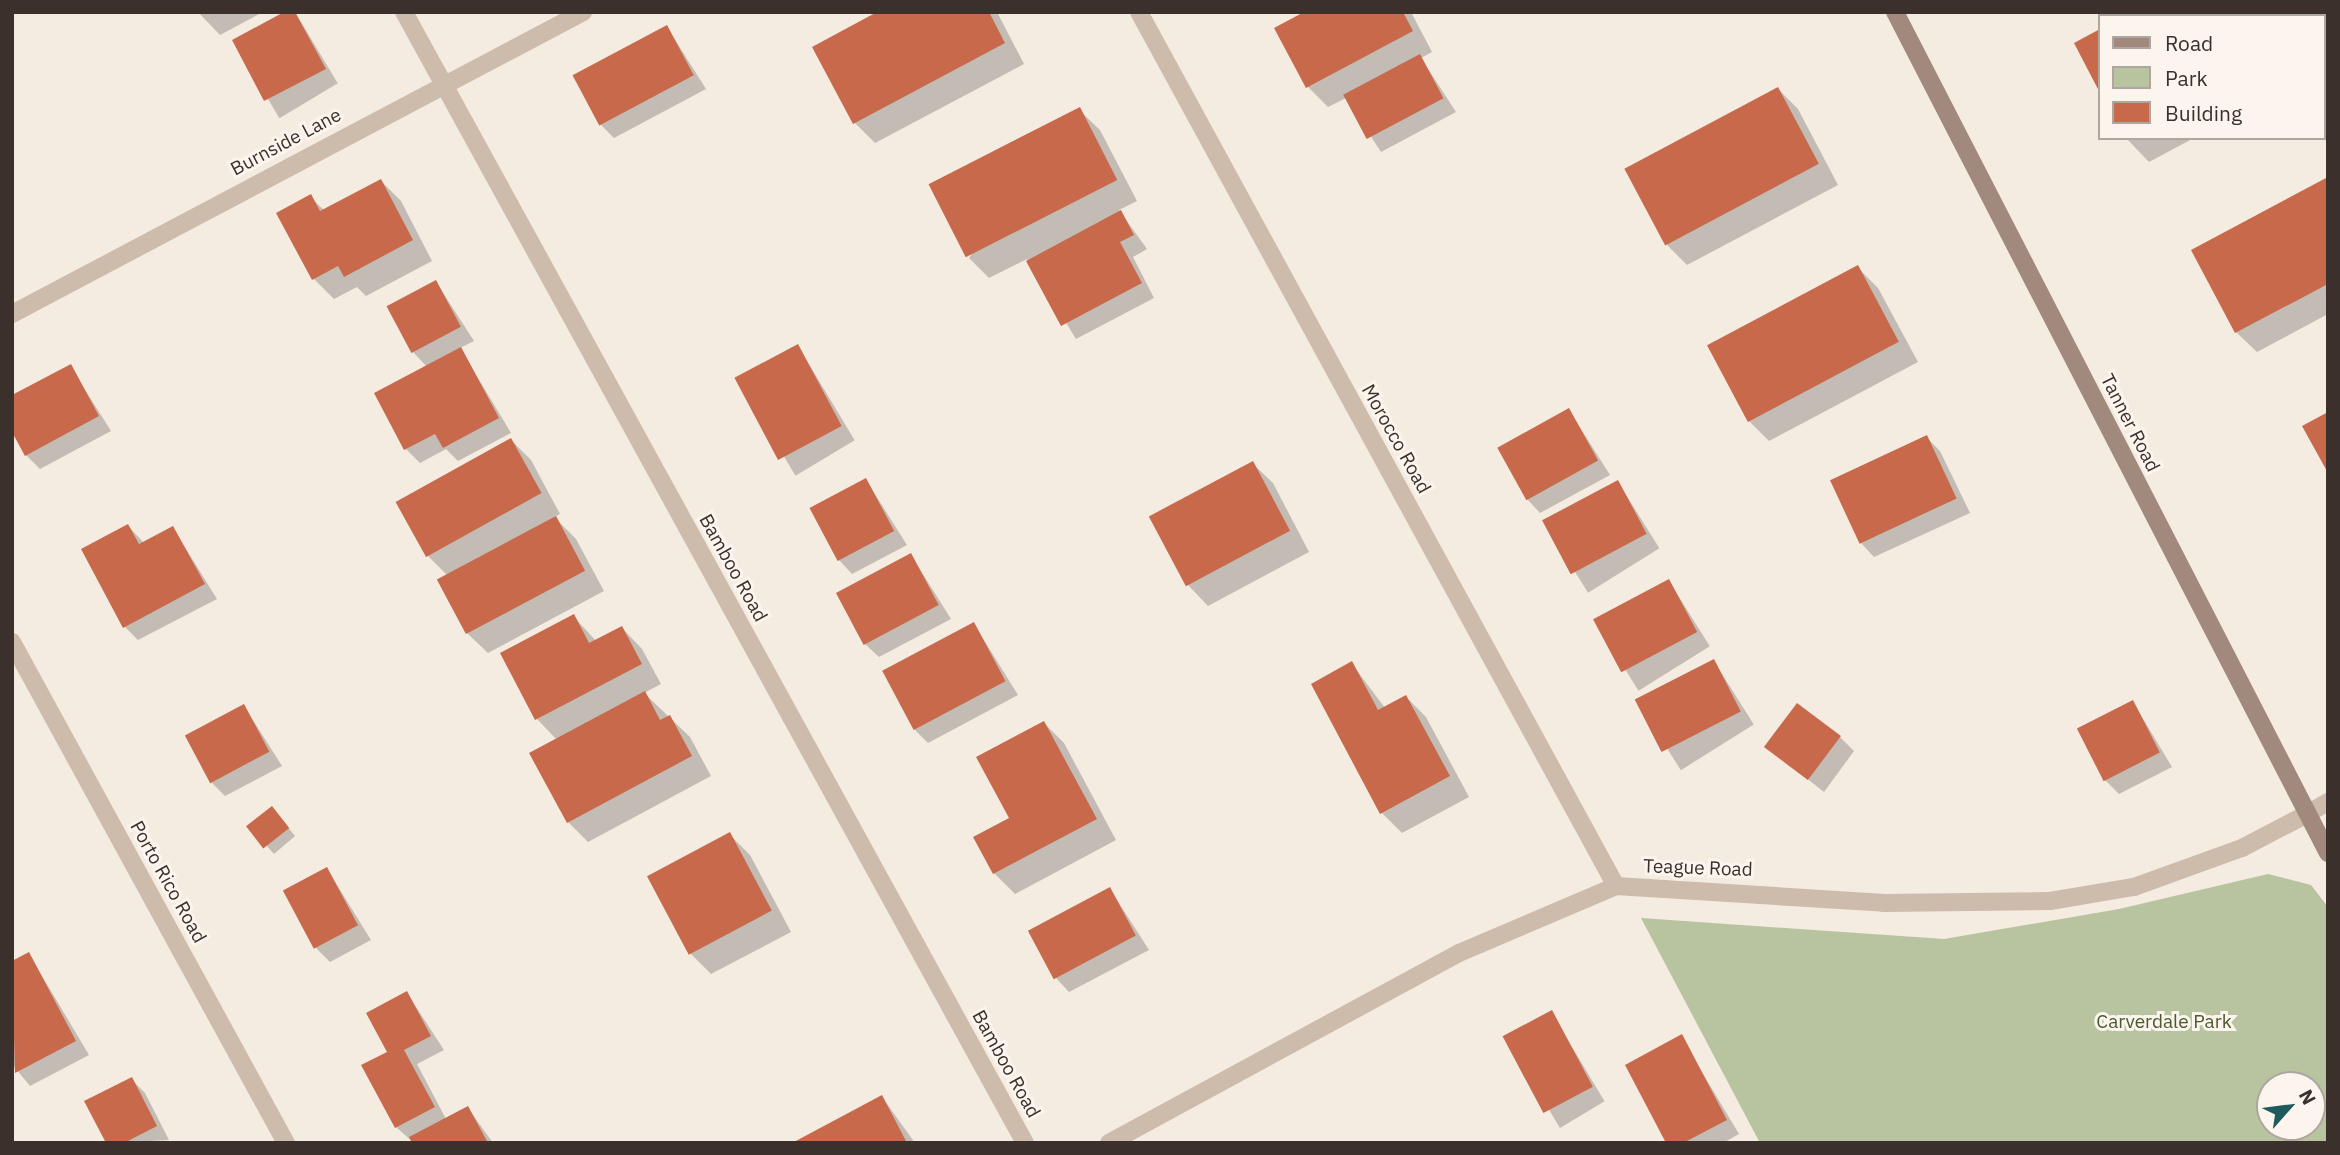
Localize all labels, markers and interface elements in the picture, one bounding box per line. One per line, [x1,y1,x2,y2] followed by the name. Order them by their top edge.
[2098,14,2326,140] legend
[2165,29,2213,57] text: Road
[2165,64,2208,92] text: Park
[2165,99,2242,127] text: Building
[227,103,345,181] street label: Burnside Lane
[2096,370,2164,476] street label: Tanner Road
[1357,380,1435,498] street label: Morocco Road
[694,510,772,626] street label: Bamboo Road
[125,817,211,947] street label: Porto Rico Road
[1643,855,1753,881] street label: Teague Road
[967,1006,1045,1122] street label: Bamboo Road
[2096,1011,2232,1033] park label: Carverdale Park
[2256,1071,2326,1141] north arrow
[2294,1085,2322,1109] text: N

